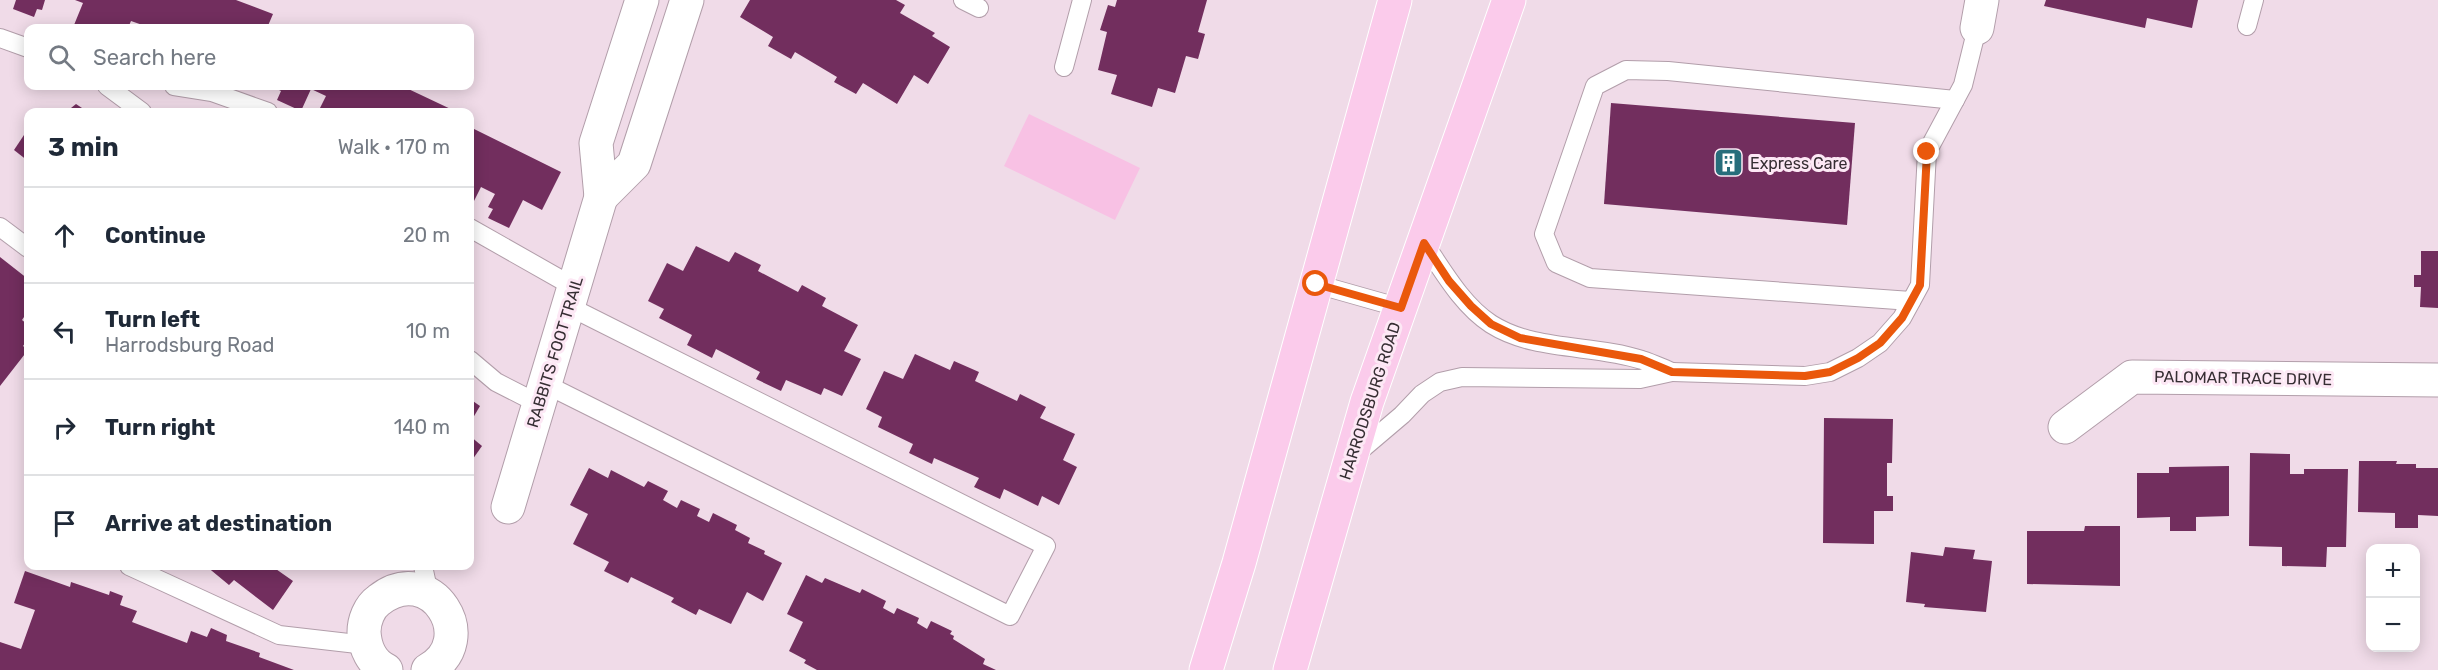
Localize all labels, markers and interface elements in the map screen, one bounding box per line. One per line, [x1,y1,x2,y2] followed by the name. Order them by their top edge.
[24,24,474,90] search box
[45,41,78,74] icon: search
[93,44,216,71] text: Search here
[48,132,119,163] text: 3 min
[338,135,450,159] text: Walk · 170 m
[1913,138,1939,164] route end
[1713,147,1745,179] building icon: Express Care
[1750,154,1847,173] place label: Express Care
[48,219,81,252] icon: ahead
[105,222,206,249] text: Continue
[403,223,450,247] text: 20 m
[1302,270,1328,296] route start
[523,274,587,430] street label: RABBITS FOOT TRAIL
[105,306,200,333] text: Turn left
[48,315,81,348] icon: left
[406,319,450,343] text: 10 m
[1335,320,1405,482] street label: HARRODSBURG ROAD
[105,333,274,357] text: Harrodsburg Road
[2154,367,2332,389] street label: PALOMAR TRACE DRIVE
[48,411,81,444] icon: right
[105,414,215,441] text: Turn right
[394,415,450,439] text: 140 m
[48,507,81,540] icon: arrive
[105,510,332,537] text: Arrive at destination
[2366,544,2420,652] map controls
[2366,544,2420,598] button: +
[2366,598,2420,652] button: −

